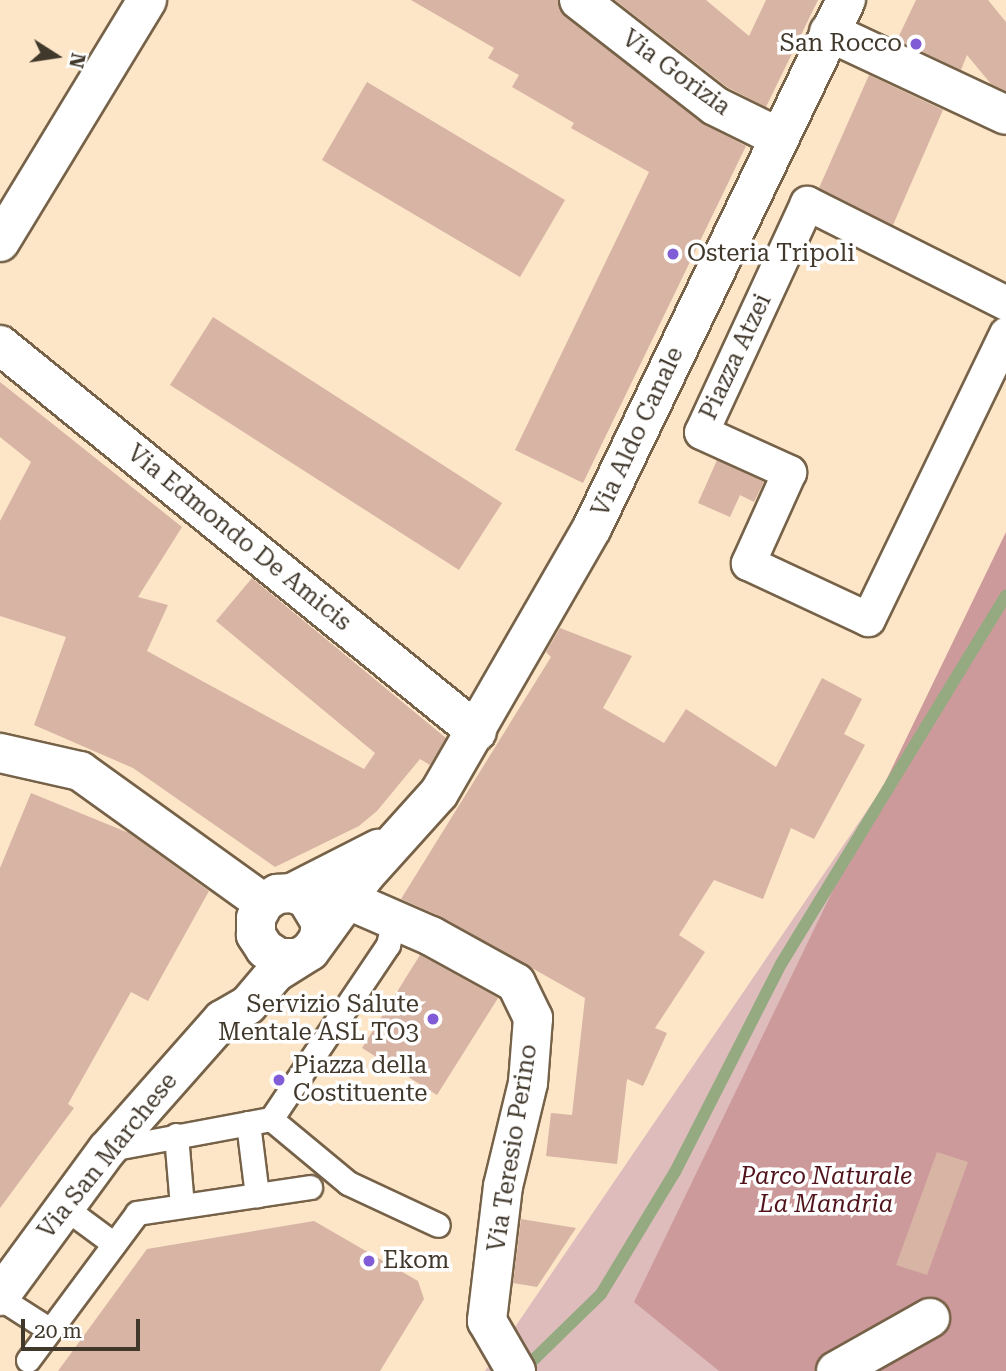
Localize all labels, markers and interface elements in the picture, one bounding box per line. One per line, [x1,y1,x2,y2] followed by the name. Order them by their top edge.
[21,21,91,91] north arrow
[616,24,736,122] street label: Via Gorizia
[780,30,902,58] place label: San Rocco
[908,36,924,52] marker: San Rocco
[64,51,90,70] text: N
[687,240,855,268] place label: Osteria Tripoli
[665,246,681,262] marker: Osteria Tripoli
[694,289,778,425] street label: Piazza Atzei
[586,343,690,521] street label: Via Aldo Canale
[121,439,357,637] street label: Via Edmondo De Amicis
[218,991,419,1047] place label: Servizio Salute Mentale ASL TO3
[425,1011,441,1027] marker: Servizio Salute Mentale ASL TO3
[482,1042,544,1254] street label: Via Teresio Perino
[293,1052,428,1108] place label: Piazza della Costituente
[32,1067,184,1245] street label: Via San Marchese
[271,1072,287,1088] marker: Piazza della Costituente
[740,1163,912,1219] park label: Parco Naturale La Mandria
[383,1247,450,1275] place label: Ekom
[361,1253,377,1269] marker: Ekom
[24,1304,144,1348] scale bar
[34,1319,82,1343] text: 20 m

